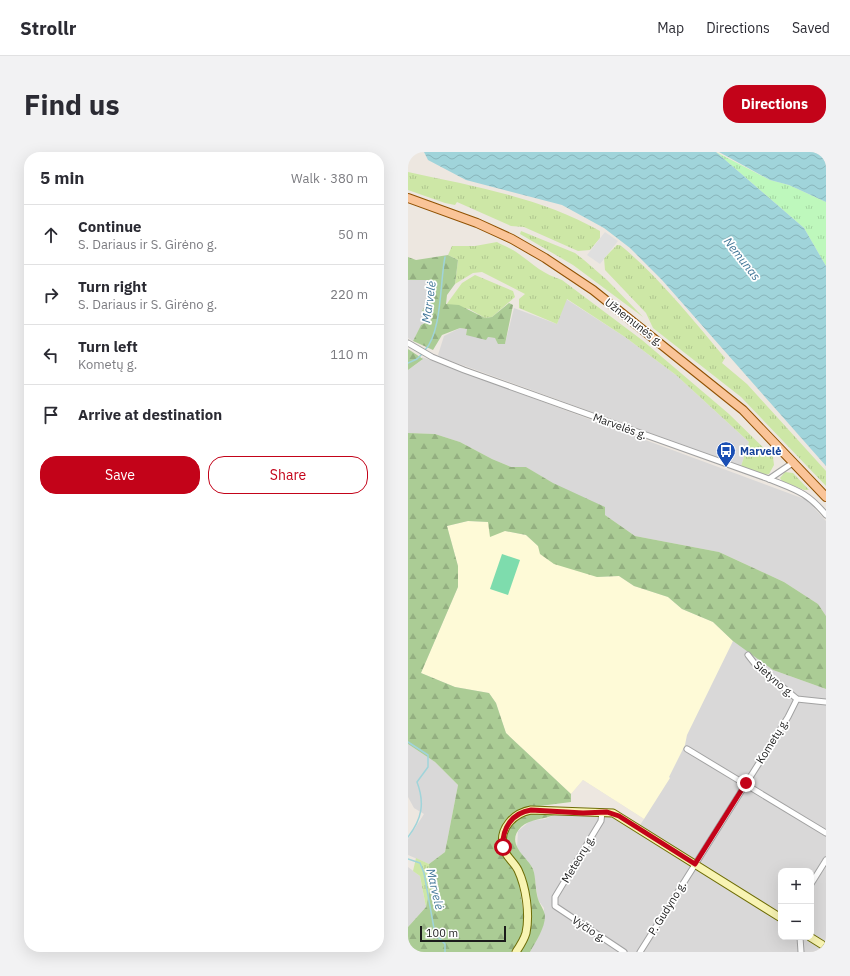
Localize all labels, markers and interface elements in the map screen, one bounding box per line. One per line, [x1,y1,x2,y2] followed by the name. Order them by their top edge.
[20,16,76,40] text: Strollr
[657,19,684,37] text: Map
[706,19,770,37] text: Directions
[792,19,830,37] text: Saved
[723,85,826,123] button: Directions
[24,86,120,123] text: Find us
[40,167,84,189] text: 5 min
[291,170,368,187] text: Walk · 380 m
[78,217,142,236] text: Continue
[40,224,62,246] icon: ahead
[338,226,368,243] text: 50 m
[721,234,764,284] water label: Nemunas
[78,236,217,253] text: S. Dariaus ir S. Girėno g.
[78,277,147,296] text: Turn right
[418,280,439,324] water label: Marvelė
[40,284,62,306] icon: right
[330,286,368,303] text: 220 m
[602,295,666,349] street label: Užnemunės g.
[78,296,217,313] text: S. Dariaus ir S. Girėno g.
[78,337,138,356] text: Turn left
[40,344,62,366] icon: left
[330,346,368,363] text: 110 m
[78,356,137,373] text: Kometų g.
[40,404,62,426] icon: arrive
[78,405,222,424] text: Arrive at destination
[591,410,649,442] street label: Marvelės g.
[715,440,737,468] bus stop icon: Marvelė
[740,444,781,458] place label: Marvelė
[40,456,200,494] button: Save
[208,456,368,494] button: Share
[751,658,797,700] street label: Sietyno g.
[753,716,791,766] street label: Kometų g.
[737,774,755,792] route end
[558,833,598,885] street label: Meteorų g.
[494,838,512,856] route start
[423,867,448,911] water label: Marvelė
[778,868,814,940] map controls
[778,868,814,904] button: +
[645,878,689,938] street label: P. Gudyno g.
[778,904,814,940] button: −
[569,913,609,945] street label: Vyčio g.
[420,924,506,943] scale bar
[426,926,458,940] text: 100 m

